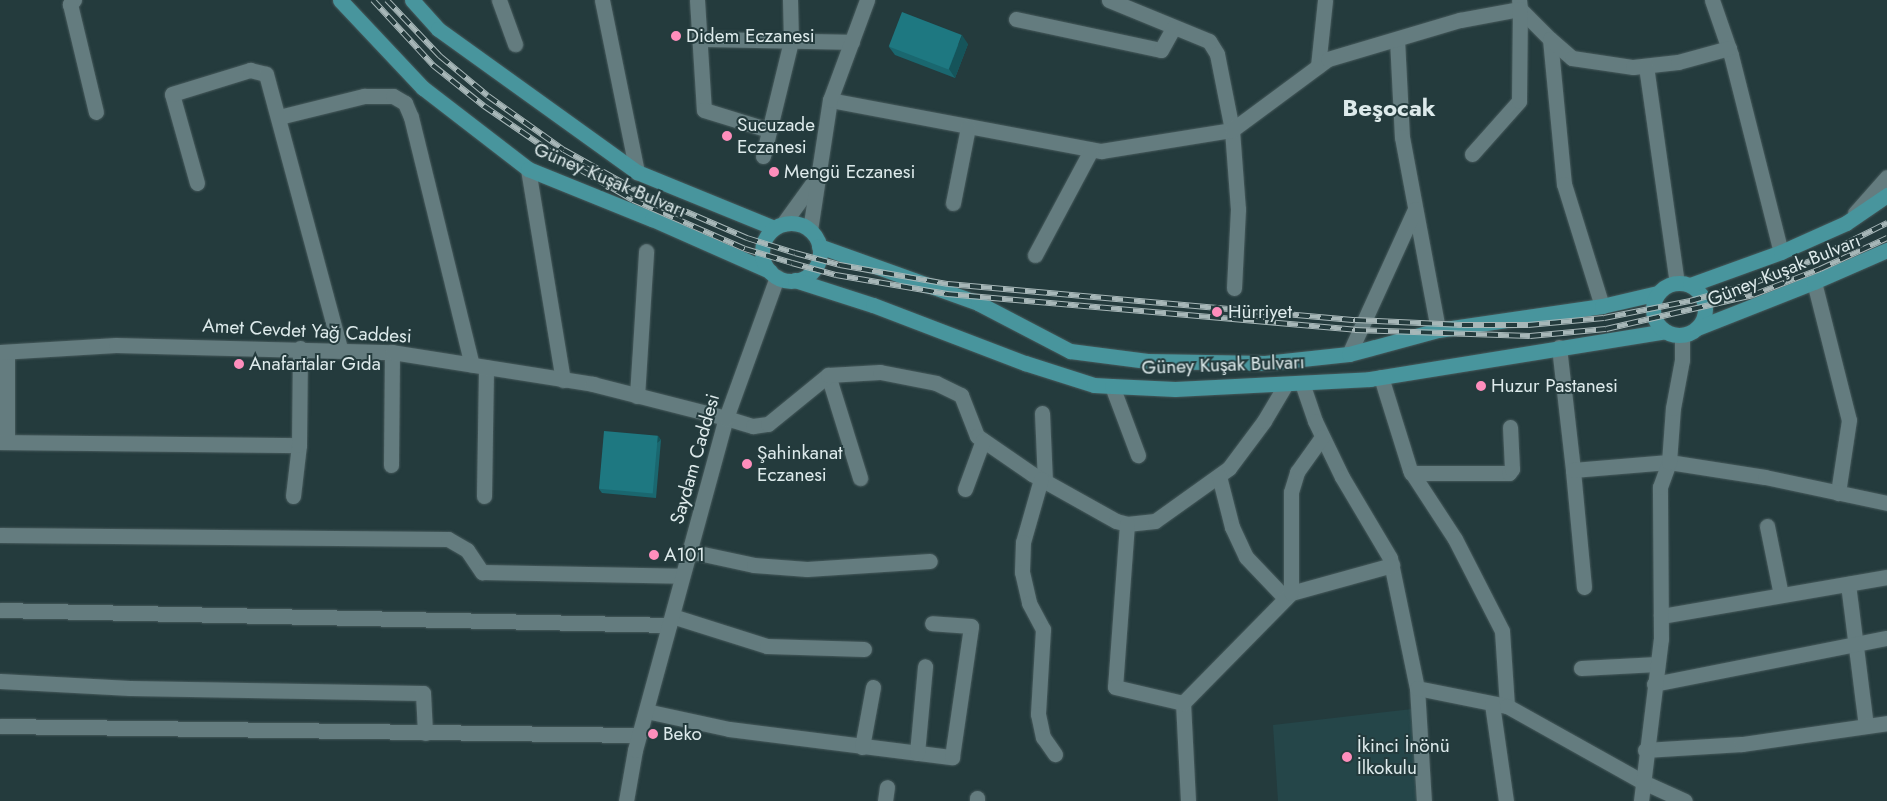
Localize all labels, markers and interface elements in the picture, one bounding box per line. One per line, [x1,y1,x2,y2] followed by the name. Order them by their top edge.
[686,25,815,47] place label: Didem Eczanesi
[670,30,682,42] marker: Didem Eczanesi
[1342,94,1436,122] district label: Beşocak
[737,114,815,158] place label: Sucuzade Eczanesi
[721,130,733,142] marker: Sucuzade Eczanesi
[530,138,690,222] street label: Güney Kuşak Bulvarı
[784,161,915,183] place label: Mengü Eczanesi
[768,166,780,178] marker: Mengü Eczanesi
[1704,229,1864,311] street label: Güney Kuşak Bulvarı
[1228,301,1292,323] place label: Hürriyet
[1210,305,1224,319] marker: Hürriyet
[202,314,412,348] street label: Amet Cevdet Yağ Caddesi
[1141,351,1305,379] street label: Güney Kuşak Bulvarı
[249,353,381,375] place label: Anafartalar Gıda
[233,358,245,370] marker: Anafartalar Gıda
[1491,375,1618,397] place label: Huzur Pastanesi
[1475,380,1487,392] marker: Huzur Pastanesi
[666,391,724,527] street label: Saydam Caddesi
[757,442,843,486] place label: Şahinkanat Eczanesi
[741,458,753,470] marker: Şahinkanat Eczanesi
[664,544,705,566] place label: A101
[648,549,660,561] marker: A101
[663,723,702,745] place label: Beko
[647,728,659,740] marker: Beko
[1357,735,1450,779] place label: İkinci İnönü İlkokulu
[1341,751,1353,763] marker: İkinci İnönü İlkokulu

